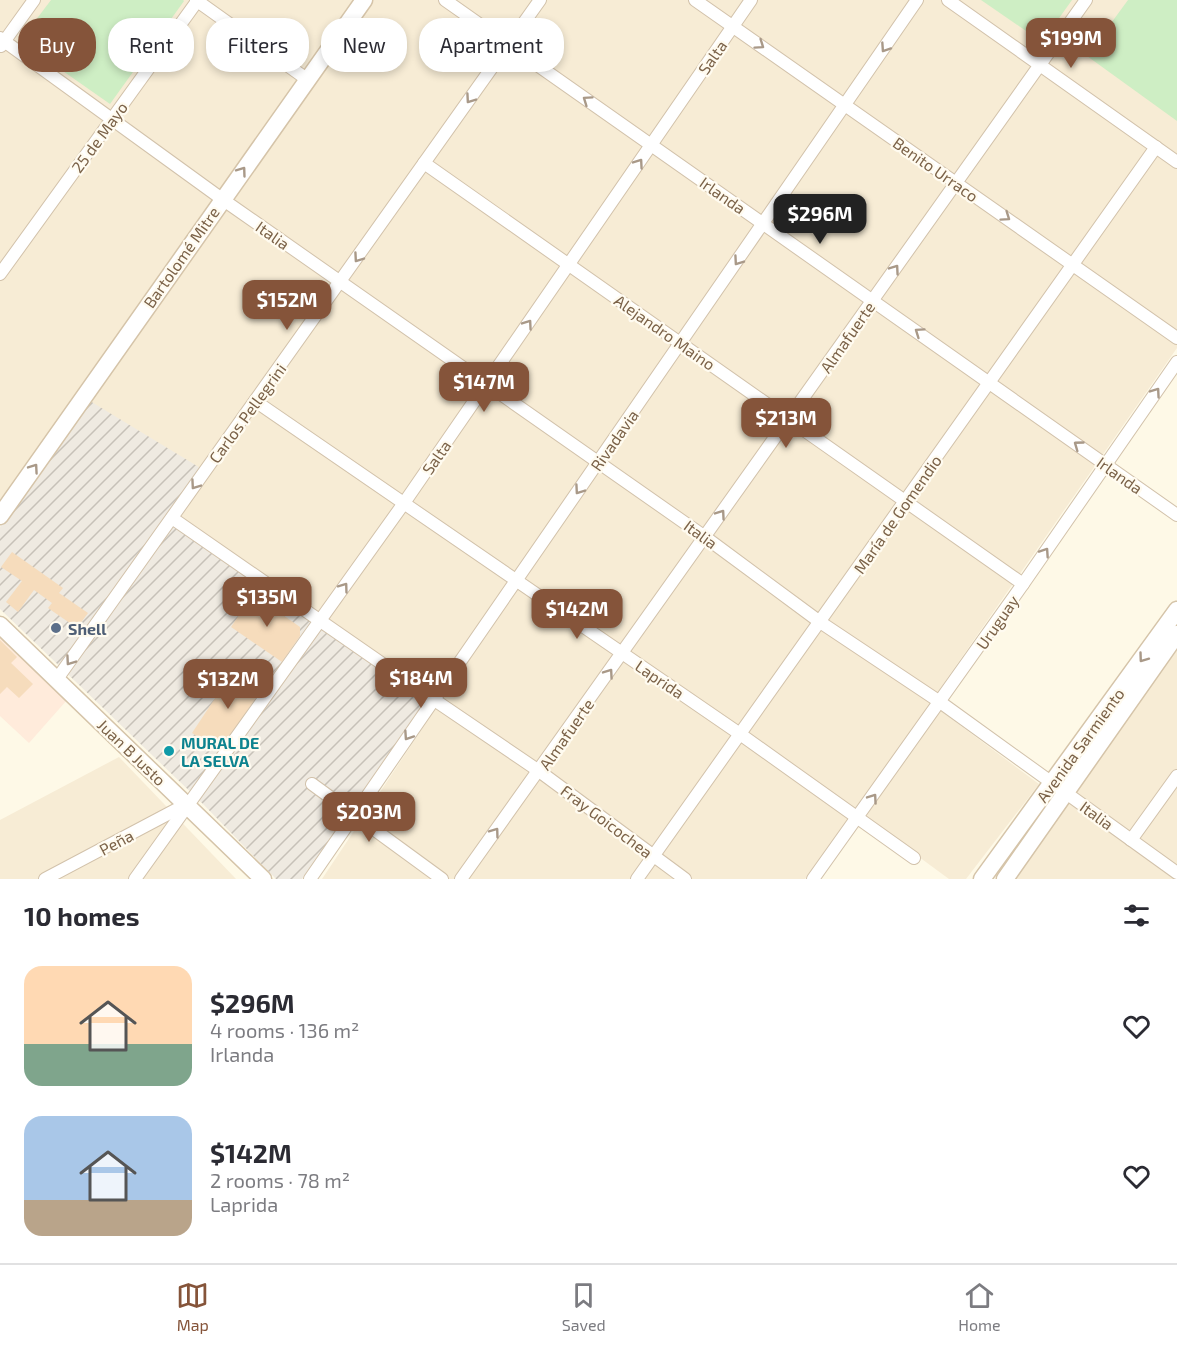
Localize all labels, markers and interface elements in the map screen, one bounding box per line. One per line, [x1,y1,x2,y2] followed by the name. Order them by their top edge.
[18,18,96,72] chip: Buy
[108,18,194,72] chip: Rent
[206,18,309,72] chip: Filters
[321,18,407,72] chip: New
[419,18,564,72] chip: Apartment
[1029,18,1113,69] pin: $199M
[1040,25,1102,49] text: $199M
[694,36,730,78] street label: Salta
[754,38,765,49] one-way arrow
[881,42,892,53] one-way arrow
[466,92,477,103] one-way arrow
[583,96,594,107] one-way arrow
[67,98,131,176] street label: 25 de Mayo
[890,133,982,205] street label: Benito Urraco
[631,159,643,169] one-way arrow
[235,166,246,177] one-way arrow
[696,172,750,218] street label: Irlanda
[778,194,862,245] pin: $296M
[787,201,853,225] text: $296M
[139,203,223,311] street label: Bartolomé Mitre
[999,210,1010,221] one-way arrow
[253,217,293,253] street label: Italia
[354,252,365,263] one-way arrow
[734,254,745,265] one-way arrow
[888,265,899,276] one-way arrow
[245,280,329,331] pin: $152M
[256,287,318,311] text: $152M
[610,290,719,375] street label: Alejandro Maino
[816,298,878,376] street label: Almafuerte
[521,319,532,330] one-way arrow
[914,328,925,339] one-way arrow
[204,359,290,467] street label: Carlos Pellegrini
[442,362,526,413] pin: $147M
[453,369,515,393] text: $147M
[1149,387,1160,398] one-way arrow
[744,398,828,449] pin: $213M
[755,405,817,429] text: $213M
[586,406,642,474] street label: Rivadavia
[418,436,454,478] street label: Salta
[1073,441,1084,452] one-way arrow
[849,451,945,577] street label: María de Gomendio
[1093,452,1147,498] street label: Irlanda
[27,463,38,474] one-way arrow
[191,479,202,490] one-way arrow
[575,483,586,494] one-way arrow
[714,510,725,521] one-way arrow
[681,516,721,552] street label: Italia
[1038,548,1049,559] one-way arrow
[225,577,309,628] pin: $135M
[337,582,348,593] one-way arrow
[237,584,297,608] text: $135M
[535,589,619,640] pin: $142M
[972,591,1023,653] street label: Uruguay
[546,596,608,620] text: $142M
[68,619,107,638] place label: Shell
[49,621,63,635] marker: Shell
[1139,651,1150,662] one-way arrow
[66,655,77,666] one-way arrow
[632,656,688,702] street label: Laprida
[379,658,463,709] pin: $184M
[186,659,270,710] pin: $132M
[389,665,453,689] text: $184M
[197,666,259,690] text: $132M
[601,669,612,680] one-way arrow
[1032,684,1128,806] street label: Avenida Sarmiento
[535,695,597,773] street label: Almafuerte
[94,715,170,789] street label: Juan B Justo
[404,730,415,741] one-way arrow
[181,733,259,770] place label: MURAL DE LA SELVA
[162,744,176,758] marker: MURAL DE LA SELVA
[558,780,656,862] street label: Fray Goicochea
[327,792,411,843] pin: $203M
[866,793,877,804] one-way arrow
[1077,797,1117,833] street label: Italia
[336,799,402,823] text: $203M
[96,825,136,859] street label: Peña
[488,827,499,838] one-way arrow
[1120,899,1153,932] icon: filters
[24,900,140,931] text: 10 homes
[210,987,295,1018] text: $296M
[72,990,144,1062] icon: home
[1120,1010,1153,1043] icon: heart
[210,1018,359,1042] text: 4 rooms · 136 m²
[210,1042,274,1066] text: Irlanda
[210,1137,292,1168] text: $142M
[72,1140,144,1212] icon: home
[1120,1160,1153,1193] icon: heart
[210,1168,350,1192] text: 2 rooms · 78 m²
[210,1192,278,1216] text: Laprida
[176,1279,209,1334] tab: Map
[562,1279,606,1334] tab: Saved
[958,1279,1001,1334] tab: Home

